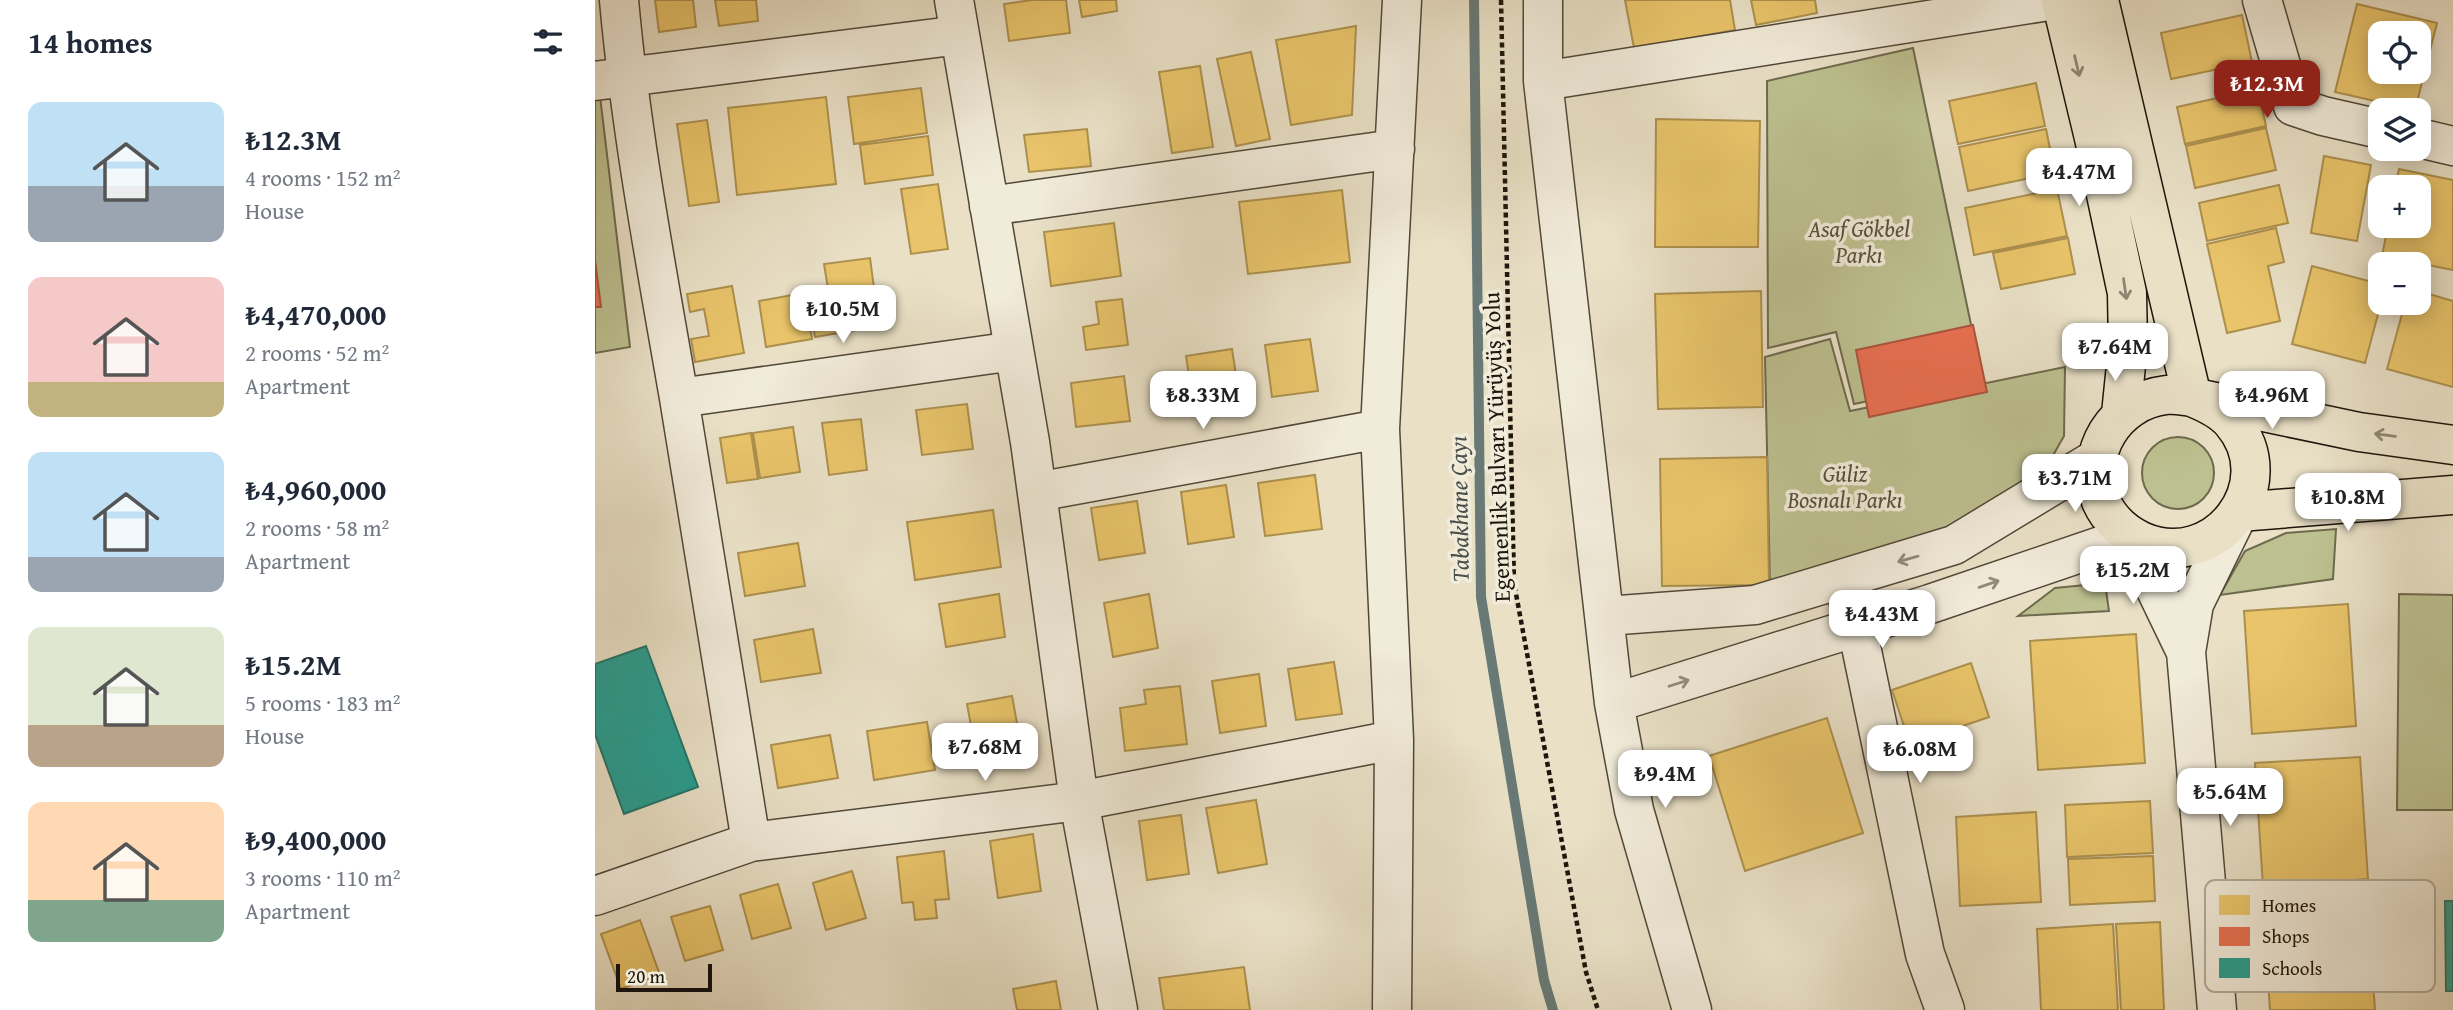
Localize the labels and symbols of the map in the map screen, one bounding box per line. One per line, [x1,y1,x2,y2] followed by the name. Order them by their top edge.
[2071,54,2084,77] one-way arrow
[2210,60,2324,120] pin: ₺12.3M
[2022,148,2136,208] pin: ₺4.47M
[1807,212,1910,271] park label: Asaf Gökbel Parkı
[2119,277,2132,300] one-way arrow
[786,286,900,345] pin: ₺10.5M
[1474,291,1518,603] street label: Egemenlik Bulvarı Yürüyüş Yolu
[2058,324,2172,383] pin: ₺7.64M
[1146,372,1260,431] pin: ₺8.33M
[2215,372,2329,431] pin: ₺4.96M
[2375,429,2397,442] one-way arrow
[1440,436,1478,582] water label: Tabakhane Çayı
[2018,454,2132,514] pin: ₺3.71M
[1787,457,1903,516] park label: Güliz Bosnalı Parkı
[2291,474,2405,533] pin: ₺10.8M
[2076,546,2190,606] pin: ₺15.2M
[1897,554,1919,567] one-way arrow
[1978,576,2000,589] one-way arrow
[1825,590,1939,650] pin: ₺4.43M
[1668,675,1690,688] one-way arrow
[928,724,1042,783] pin: ₺7.68M
[1863,726,1977,785] pin: ₺6.08M
[1616,750,1714,810] pin: ₺9.4M
[2173,768,2287,828] pin: ₺5.64M
[2205,880,2435,992] legend
[2262,891,2316,919] text: Homes
[2262,922,2309,950] text: Shops
[2262,954,2322,982] text: Schools
[616,961,712,993] scale bar

